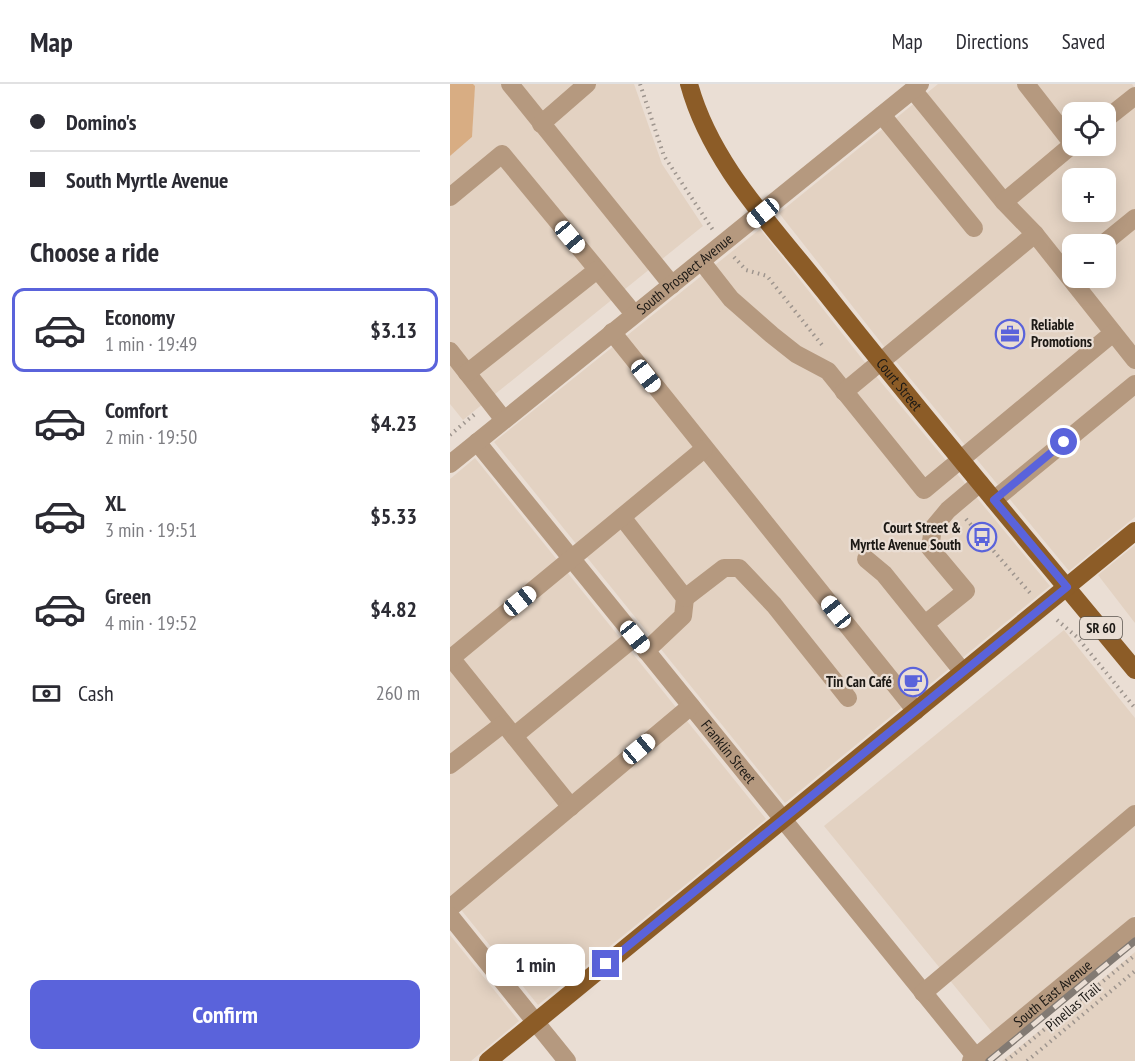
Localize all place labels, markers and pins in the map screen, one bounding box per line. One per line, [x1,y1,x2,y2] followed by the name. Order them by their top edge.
[1031,315,1092,351] place label: Reliable Promotions
[994,318,1026,350] office icon: Reliable Promotions
[850,518,961,554] place label: Court Street & Myrtle Avenue South
[966,521,998,553] bus stop icon: Court Street & Myrtle Avenue South
[897,666,929,698] cafe icon: Tin Can Café
[826,672,892,691] place label: Tin Can Café

